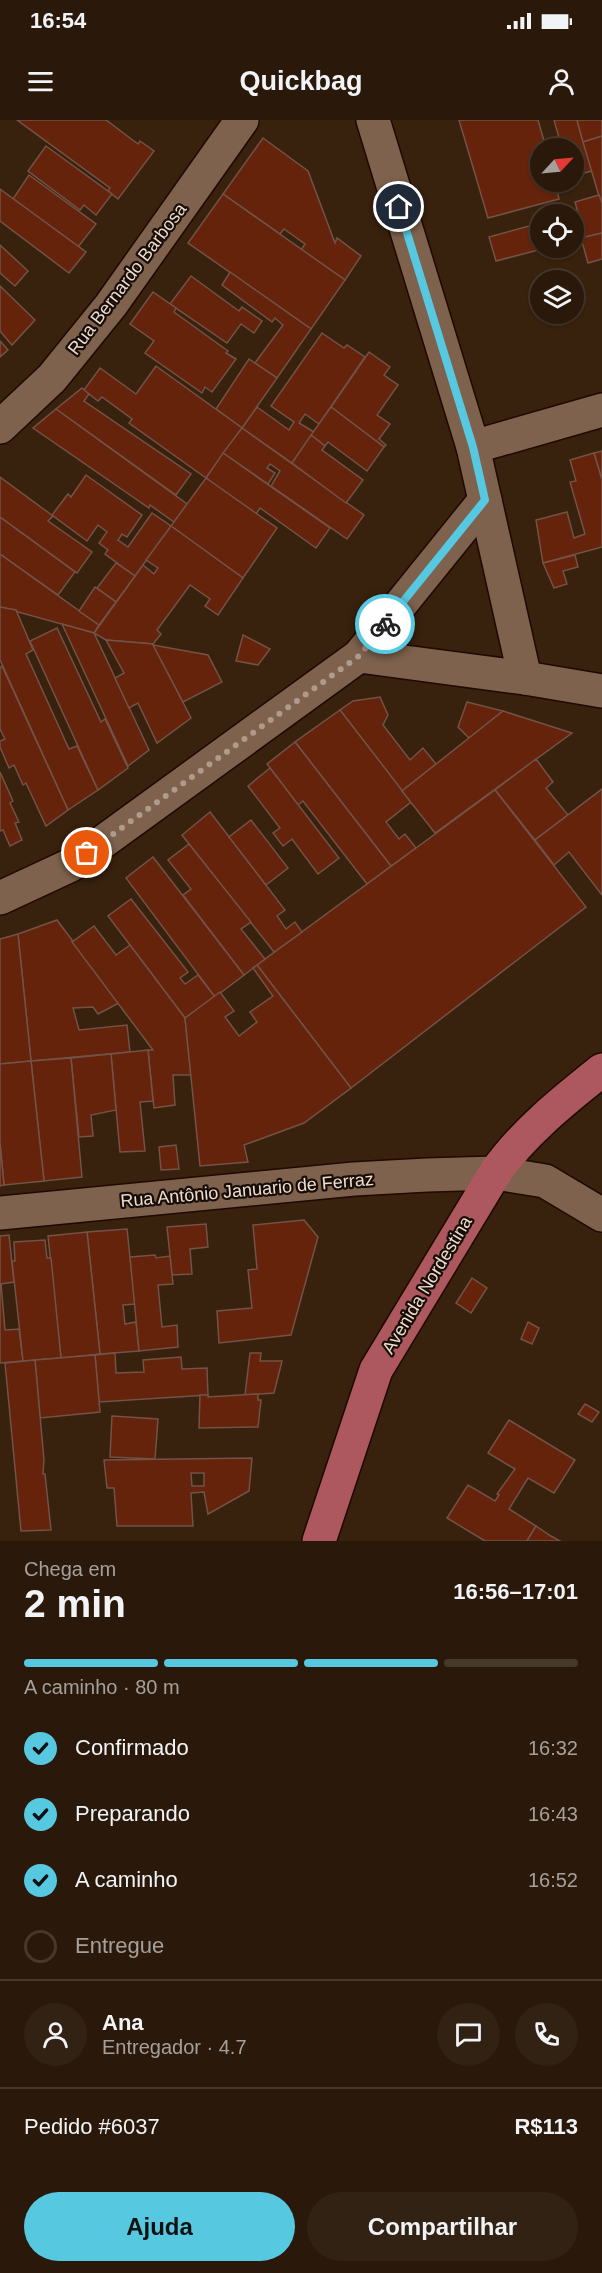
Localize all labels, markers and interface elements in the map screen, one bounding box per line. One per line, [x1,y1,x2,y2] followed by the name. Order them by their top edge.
[30,8,86,33] text: 16:54
[24,65,57,98] icon: menu
[545,65,578,98] icon: person
[239,66,363,96] text: Quickbag
[530,138,584,192] north arrow
[530,138,584,324] map controls
[373,181,424,232] pin
[382,190,415,223] icon: home
[64,199,191,359] street label: Rua Bernardo Barbosa
[530,204,584,258] button: locate
[530,270,584,324] button: layers
[355,594,415,654] courier
[369,608,402,641] icon: bike
[61,827,112,878] pin
[70,836,103,869] icon: bag
[120,1169,374,1211] street label: Rua Antônio Januario de Ferraz
[378,1212,476,1357] street label: Avenida Nordestina
[24,1558,116,1580] text: Chega em
[453,1579,578,1604] text: 16:56–17:01
[24,1582,126,1625] text: 2 min
[24,1676,180,1698] text: A caminho · 80 m
[24,1732,57,1765] icon: check
[75,1735,189,1760] text: Confirmado
[528,1737,578,1759] text: 16:32
[24,1798,57,1831] icon: check
[75,1801,190,1826] text: Preparando
[528,1803,578,1825] text: 16:43
[24,1864,57,1897] icon: check
[75,1867,178,1892] text: A caminho
[528,1869,578,1891] text: 16:52
[75,1933,164,1958] text: Entregue
[24,2003,87,2066] button: person
[437,2003,500,2066] button: chat
[515,2003,578,2066] button: phone
[102,2010,144,2035] text: Ana
[102,2036,247,2058] text: Entregador · 4.7
[24,2114,160,2139] text: Pedido #6037
[514,2114,578,2139] text: R$113
[24,2192,295,2261] button: Ajuda
[307,2192,578,2261] button: Compartilhar

